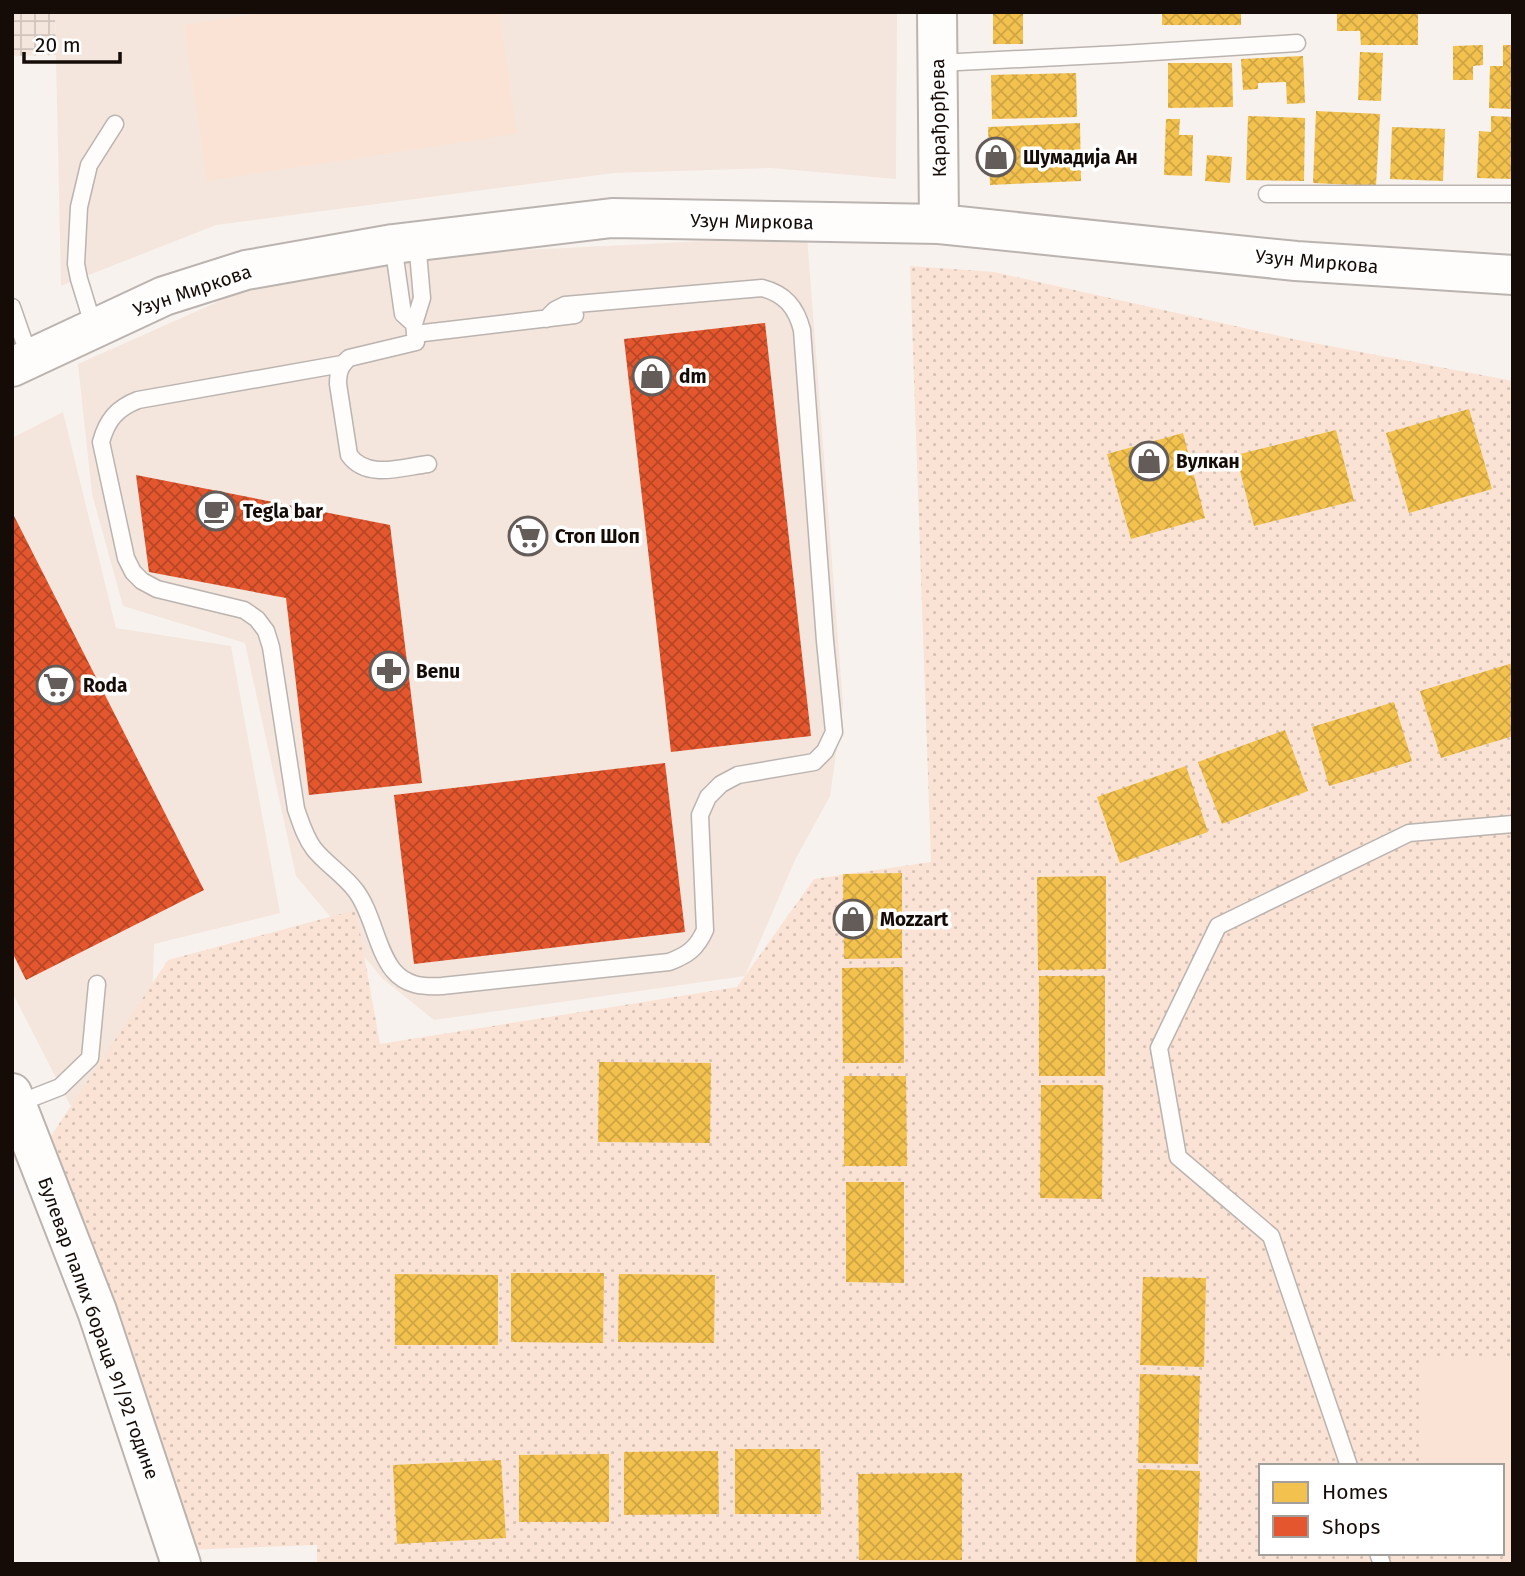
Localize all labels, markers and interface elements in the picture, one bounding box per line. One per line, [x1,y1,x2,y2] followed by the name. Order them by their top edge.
[24,21,121,65] scale bar
[35,32,81,58] text: 20 m
[926,58,951,178] street label: Карађорђева
[975,136,1017,178] shop icon: Шумадија Ан
[1023,146,1138,169] place label: Шумадија Ан
[690,209,814,234] street label: Узун Миркова
[1254,245,1379,278] street label: Узун Миркова
[130,259,254,321] street label: Узун Миркова
[631,355,673,397] shop icon: dm
[679,365,706,388] place label: dm
[1128,440,1170,482] shop icon: Вулкан
[1176,450,1240,473] place label: Вулкан
[195,490,237,532] cafe icon: Tegla bar
[243,500,323,523] place label: Tegla bar
[507,515,549,557] supermarket icon: Стоп Шоп
[555,525,640,548] place label: Стоп Шоп
[368,650,410,692] pharmacy icon: Benu
[416,660,460,683] place label: Benu
[35,664,77,706] supermarket icon: Roda
[83,674,127,697] place label: Roda
[832,898,874,940] shop icon: Mozzart
[880,908,949,931] place label: Mozzart
[33,1174,164,1482] street label: Булевар палих бораца 91/92 године
[1259,1464,1504,1555] legend
[1322,1479,1388,1505] text: Homes
[1322,1514,1380,1540] text: Shops

